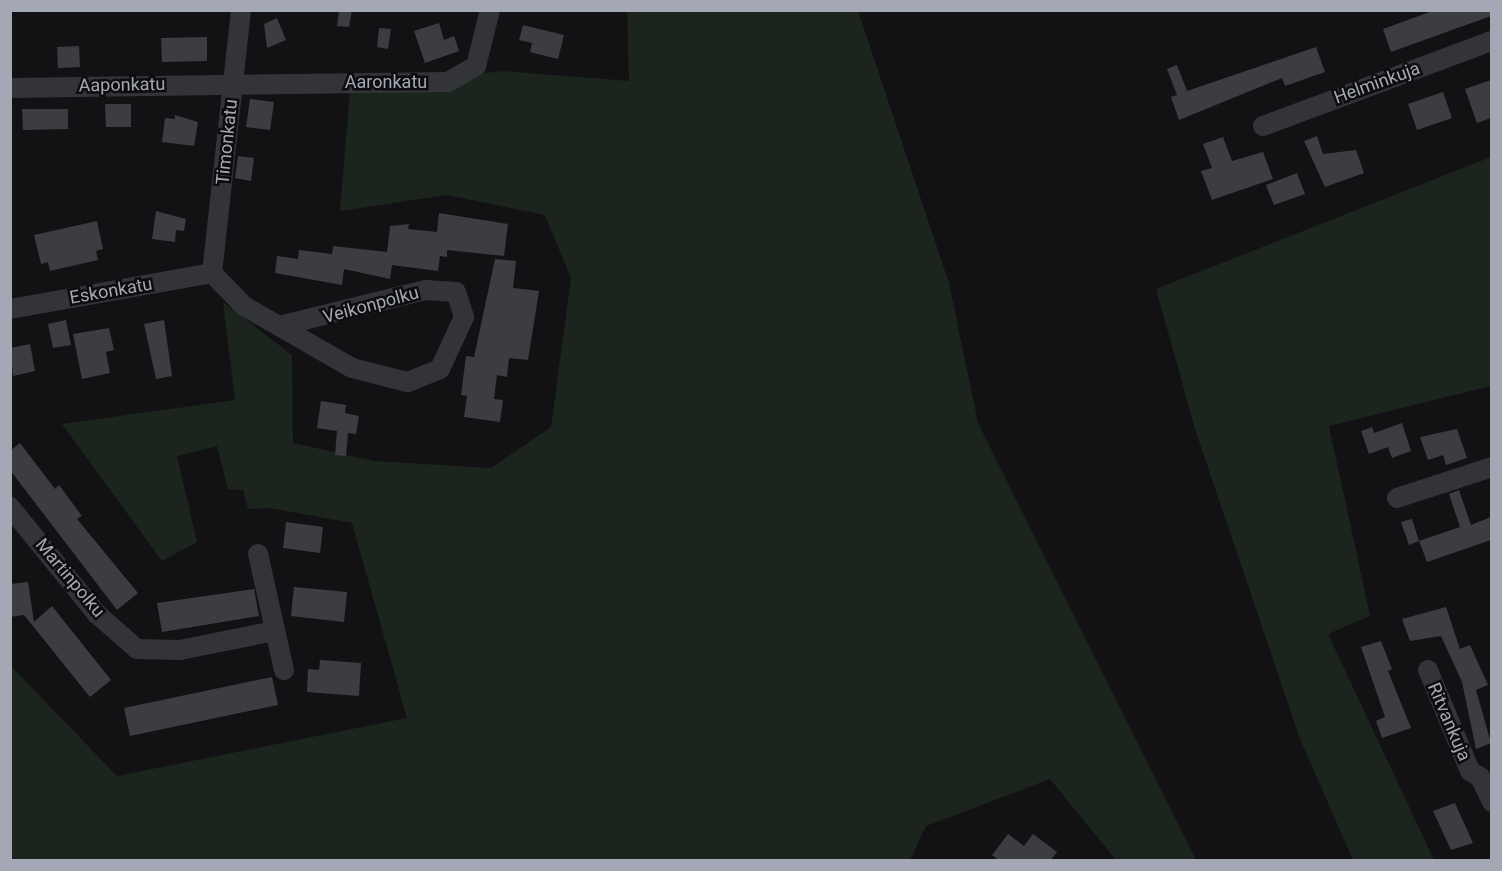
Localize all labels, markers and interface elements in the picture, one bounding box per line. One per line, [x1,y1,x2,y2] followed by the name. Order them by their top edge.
[1331,57,1423,109] street label: Helminkuja
[345,71,427,93] street label: Aaronkatu
[79,73,165,97] street label: Aaponkatu
[212,98,242,186] street label: Timonkatu
[68,273,154,309] street label: Eskonkatu
[321,282,421,328] street label: Veikonpolku
[31,534,109,622] street label: Martinpolku
[1423,680,1475,764] street label: Ritvankuja

